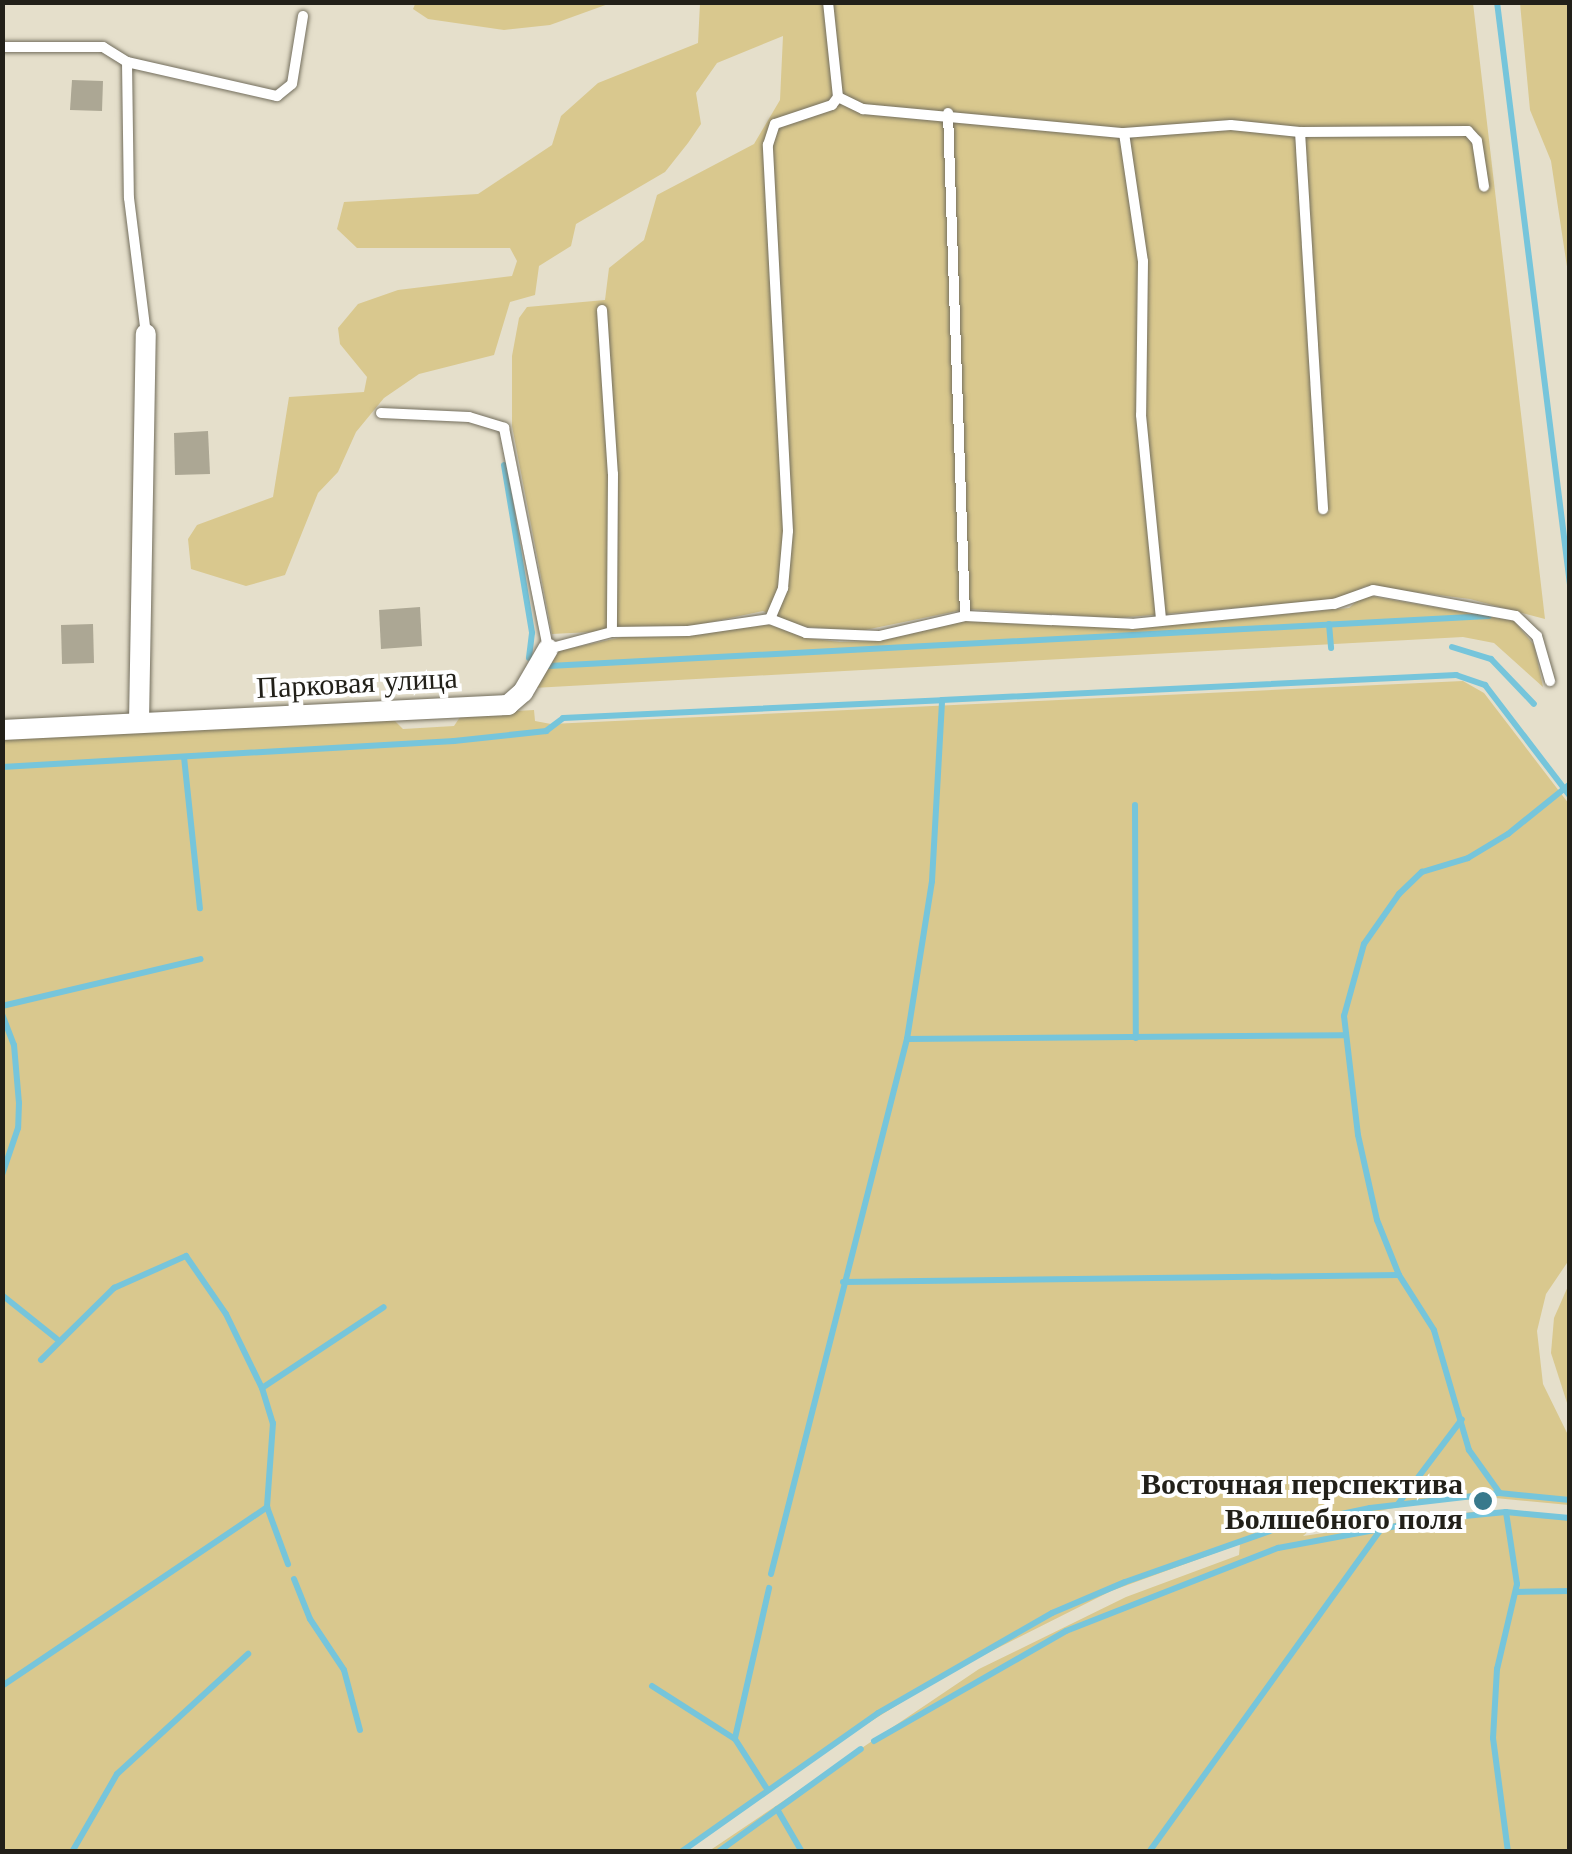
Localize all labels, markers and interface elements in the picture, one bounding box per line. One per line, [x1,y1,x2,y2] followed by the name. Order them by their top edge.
[255,660,459,706] street label: Парковая улица
[1141,1466,1463,1536] place label: Восточная перспектива Волшебного поля
[1472,1490,1494,1512] marker: Восточная перспектива Волшебного поля

